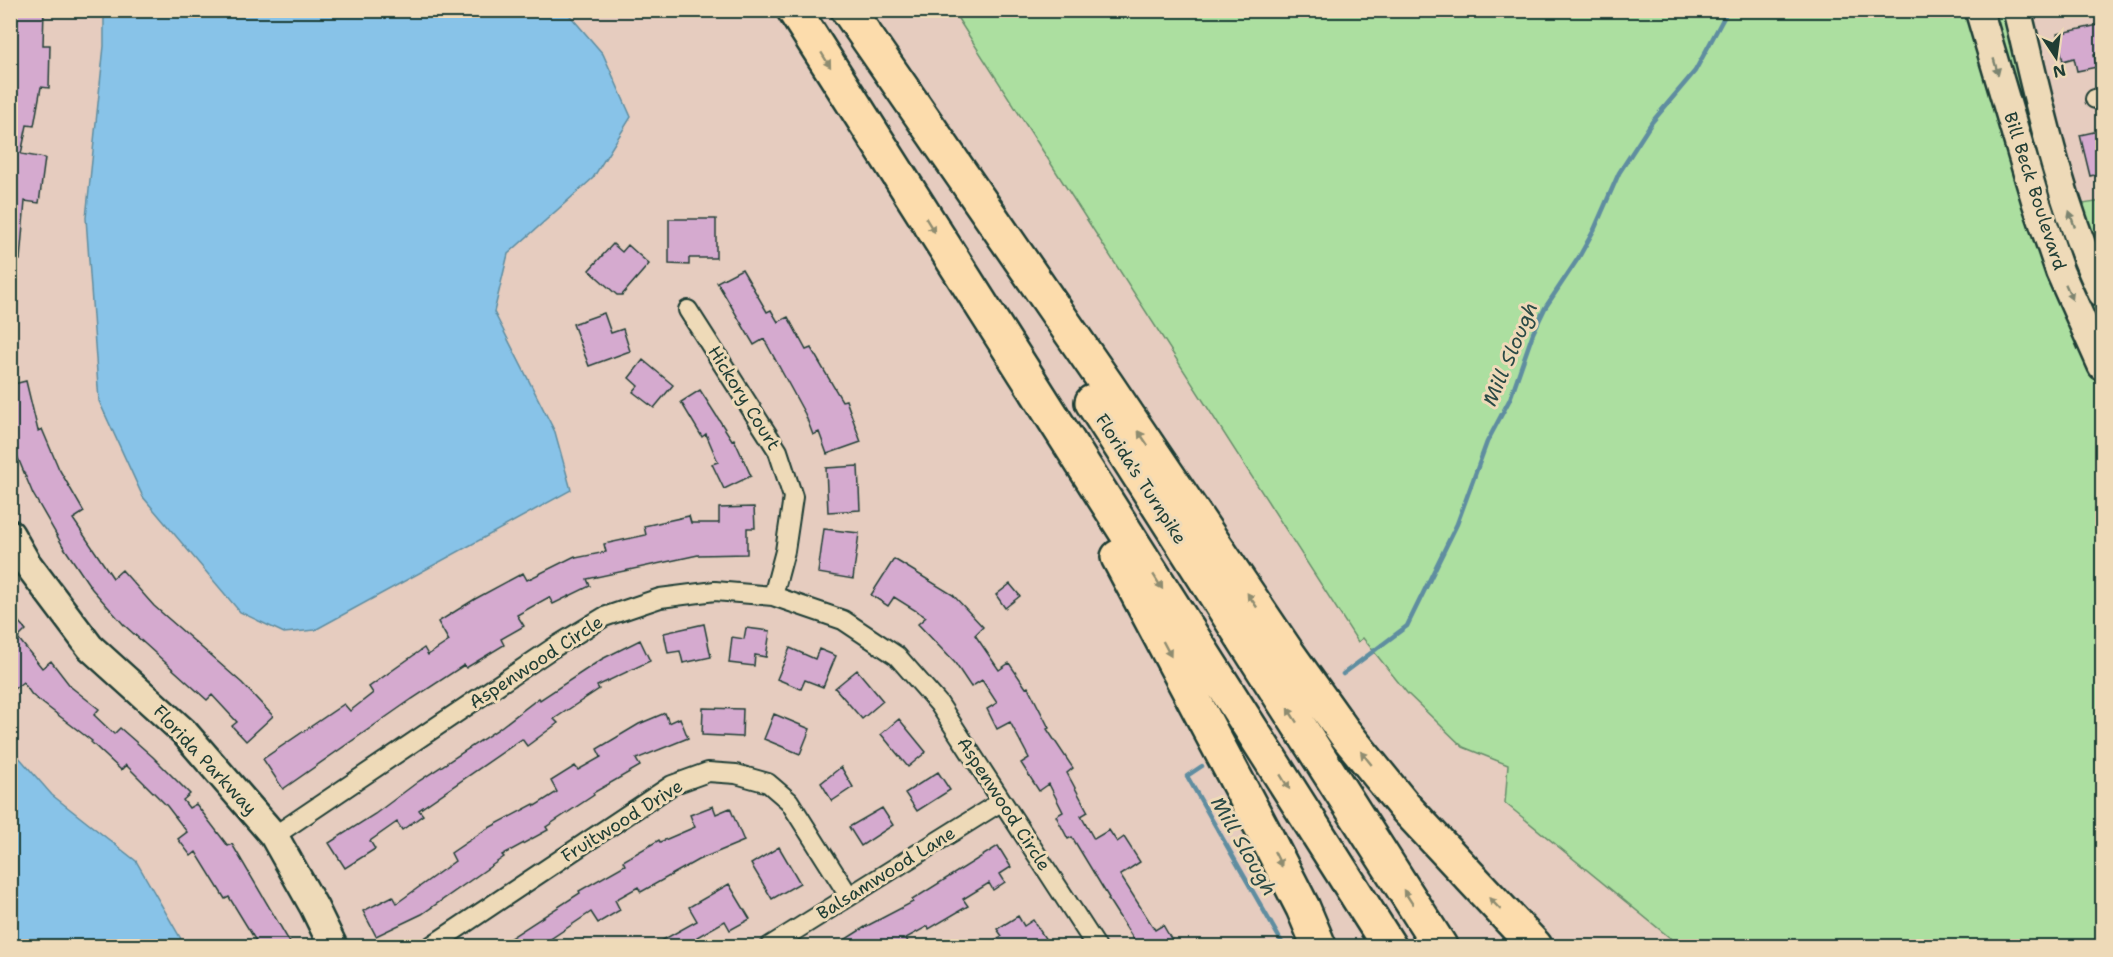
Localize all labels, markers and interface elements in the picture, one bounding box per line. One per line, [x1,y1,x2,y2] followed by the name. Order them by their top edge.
[2026,27,2086,87] north arrow
[820,52,831,68] one-way arrow
[1992,58,2001,76] one-way arrow
[2051,59,2068,83] text: N
[1998,109,2072,273] street label: Bill Beck Boulevard
[2067,210,2077,228] one-way arrow
[924,216,936,232] one-way arrow
[2064,283,2074,301] one-way arrow
[1476,298,1544,410] water label: Mill Slough
[702,341,786,455] street label: Hickory Court
[1090,409,1192,549] street label: Florida's Turnpike
[1137,431,1149,447] one-way arrow
[1152,574,1163,591] one-way arrow
[1247,592,1258,608] one-way arrow
[465,610,607,714] street label: Aspenwood Circle
[1162,641,1172,658] one-way arrow
[148,700,262,820] street label: Florida Parkway
[1287,707,1298,723] one-way arrow
[952,733,1056,875] street label: Aspenwood Circle
[1359,750,1372,766] one-way arrow
[557,774,687,868] street label: Fruitwood Drive
[1279,774,1291,790] one-way arrow
[1205,792,1283,900] water label: Mill Slough
[812,821,960,925] street label: Balsamwood Lane
[1273,851,1283,868] one-way arrow
[1403,889,1414,905] one-way arrow
[1488,897,1502,912] one-way arrow

